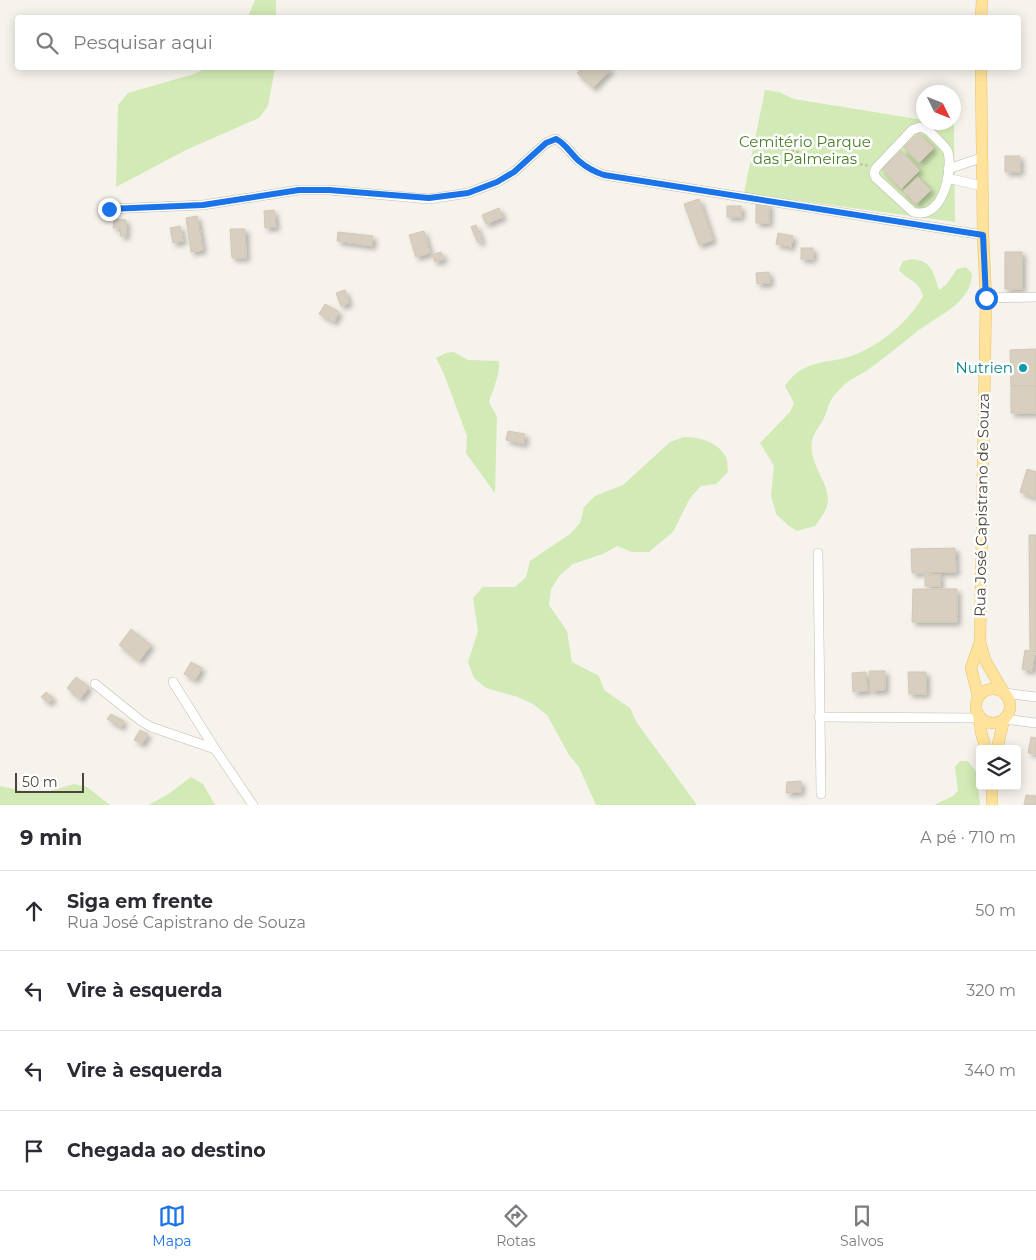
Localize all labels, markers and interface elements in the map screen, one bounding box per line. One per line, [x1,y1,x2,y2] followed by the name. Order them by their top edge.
[15,15,1021,70] search box
[33,29,61,57] icon: search
[73,31,213,54] text: Pesquisar aqui
[916,85,961,130] north arrow
[739,132,871,168] park label: Cemitério Parque das Palmeiras
[98,198,121,221] route end
[975,287,998,310] route start
[956,358,1013,377] place label: Nutrien
[1017,362,1029,374] marker: Nutrien
[970,393,993,617] street label: Rua José Capistrano de Souza
[976,745,1021,790] map controls
[976,745,1021,790] button: layers
[15,770,84,793] scale bar
[22,773,58,791] text: 50 m
[20,825,82,850] text: 9 min
[920,828,1016,847] text: A pé · 710 m
[67,890,213,913] text: Siga em frente
[20,897,48,925] icon: ahead
[975,901,1016,920] text: 50 m
[67,913,306,932] text: Rua José Capistrano de Souza
[20,977,48,1005] icon: left
[67,979,222,1002] text: Vire à esquerda
[966,981,1016,1000] text: 320 m
[20,1057,48,1085] icon: left
[67,1059,222,1082] text: Vire à esquerda
[965,1061,1016,1080] text: 340 m
[20,1137,48,1165] icon: arrive
[67,1139,266,1162] text: Chegada ao destino
[152,1202,192,1250] tab: Mapa
[496,1202,536,1250] tab: Rotas
[840,1202,884,1250] tab: Salvos

